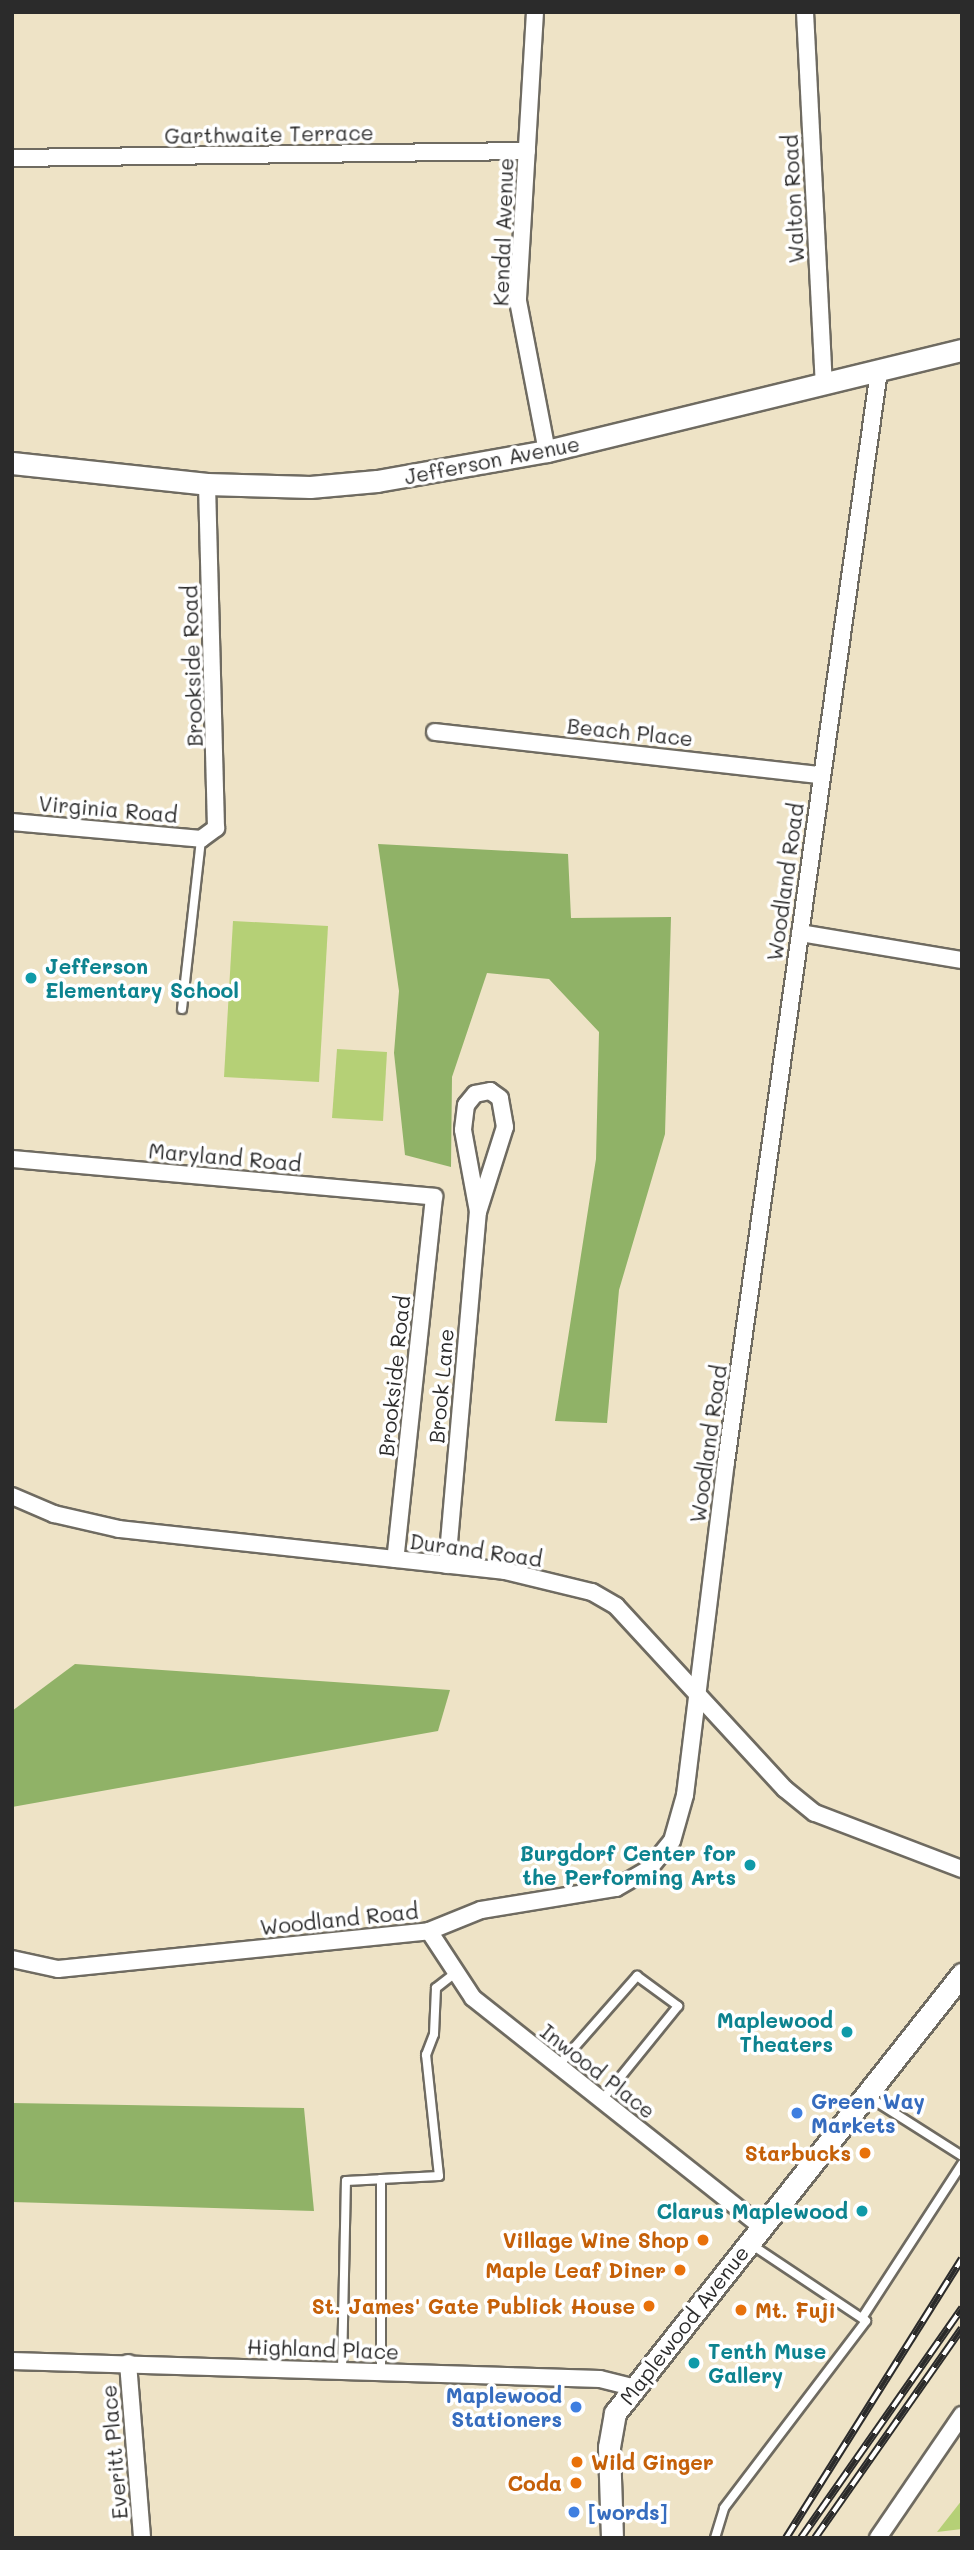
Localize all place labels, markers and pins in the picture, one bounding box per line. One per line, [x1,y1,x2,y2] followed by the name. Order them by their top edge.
[45,953,239,1003] place label: Jefferson Elementary School
[23,970,39,986] marker: Jefferson Elementary School
[520,1840,736,1890] place label: Burgdorf Center for the Performing Arts
[742,1857,758,1873] marker: Burgdorf Center for the Performing Arts
[717,2007,833,2057] place label: Maplewood Theaters
[839,2024,855,2040] marker: Maplewood Theaters
[811,2088,925,2138] place label: Green Way Markets
[789,2105,805,2121] marker: Green Way Markets
[745,2140,851,2166] place label: Starbucks
[857,2145,873,2161] marker: Starbucks
[656,2198,848,2224] place label: Clarus Maplewood
[854,2203,870,2219] marker: Clarus Maplewood
[503,2227,689,2253] place label: Village Wine Shop
[695,2232,711,2248] marker: Village Wine Shop
[485,2257,666,2283] place label: Maple Leaf Diner
[672,2262,688,2278] marker: Maple Leaf Diner
[312,2293,635,2319] place label: St. James' Gate Publick House
[755,2297,836,2323] place label: Mt. Fuji
[641,2298,657,2314] marker: St. James' Gate Publick House
[733,2302,749,2318] marker: Mt. Fuji
[708,2338,826,2388] place label: Tenth Muse Gallery
[686,2355,702,2371] marker: Tenth Muse Gallery
[446,2382,562,2432] place label: Maplewood Stationers
[568,2399,584,2415] marker: Maplewood Stationers
[591,2449,714,2475] place label: Wild Ginger
[569,2454,585,2470] marker: Wild Ginger
[507,2470,562,2496] place label: Coda
[568,2475,584,2491] marker: Coda
[588,2499,668,2525] place label: [words]
[566,2504,582,2520] marker: [words]

